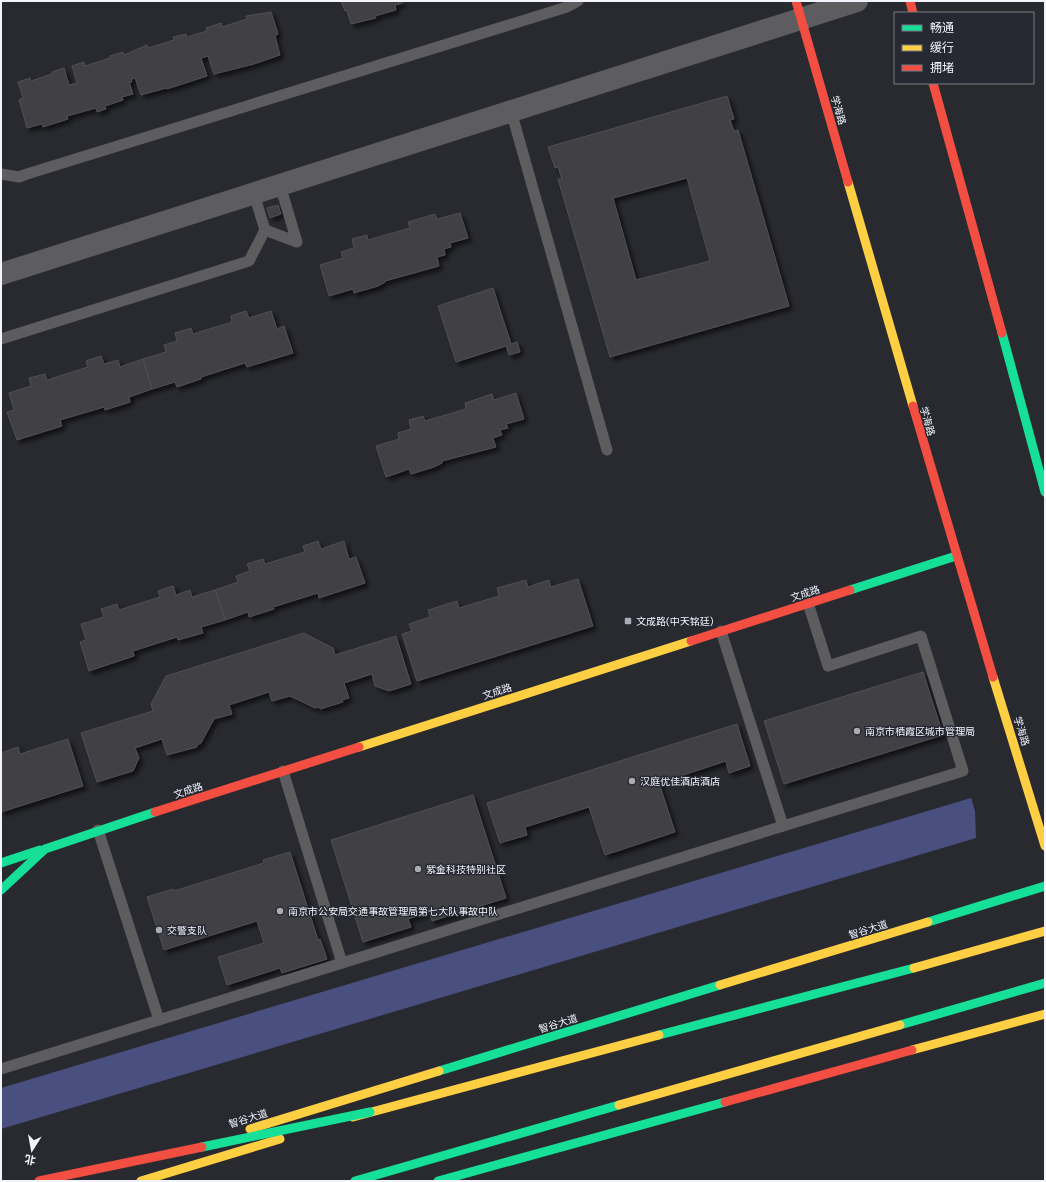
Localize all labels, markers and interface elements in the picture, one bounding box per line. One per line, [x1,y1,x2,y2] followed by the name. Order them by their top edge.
[894,12,1034,84] legend
[930,20,954,36] text: 畅通
[930,40,954,56] text: 缓行
[930,60,954,76] text: 拥堵
[828,94,849,126] street label: 学海路
[917,405,938,437] street label: 学海路
[789,583,821,604] street label: 文成路
[636,615,714,628] place label: 文成路(中天铭廷)
[623,616,633,626] marker: 文成路(中天铭廷)
[481,681,513,702] street label: 文成路
[1011,715,1032,747] street label: 学海路
[865,725,975,738] place label: 南京市栖霞区城市管理局
[852,726,862,736] marker: 南京市栖霞区城市管理局
[640,775,720,788] place label: 汉庭优佳酒店酒店
[627,776,637,786] marker: 汉庭优佳酒店酒店
[172,780,204,801] street label: 文成路
[426,863,506,876] place label: 紫金科技特别社区
[413,864,423,874] marker: 紫金科技特别社区
[288,905,498,918] place label: 南京市公安局交通事故管理局第七大队事故中队
[275,906,285,916] marker: 南京市公安局交通事故管理局第七大队事故中队
[847,917,889,942] street label: 智谷大道
[167,924,207,937] place label: 交警支队
[154,925,164,935] marker: 交警支队
[537,1011,579,1036] street label: 智谷大道
[227,1106,269,1131] street label: 智谷大道
[12,1130,52,1170] north arrow
[23,1152,37,1168] text: 北

